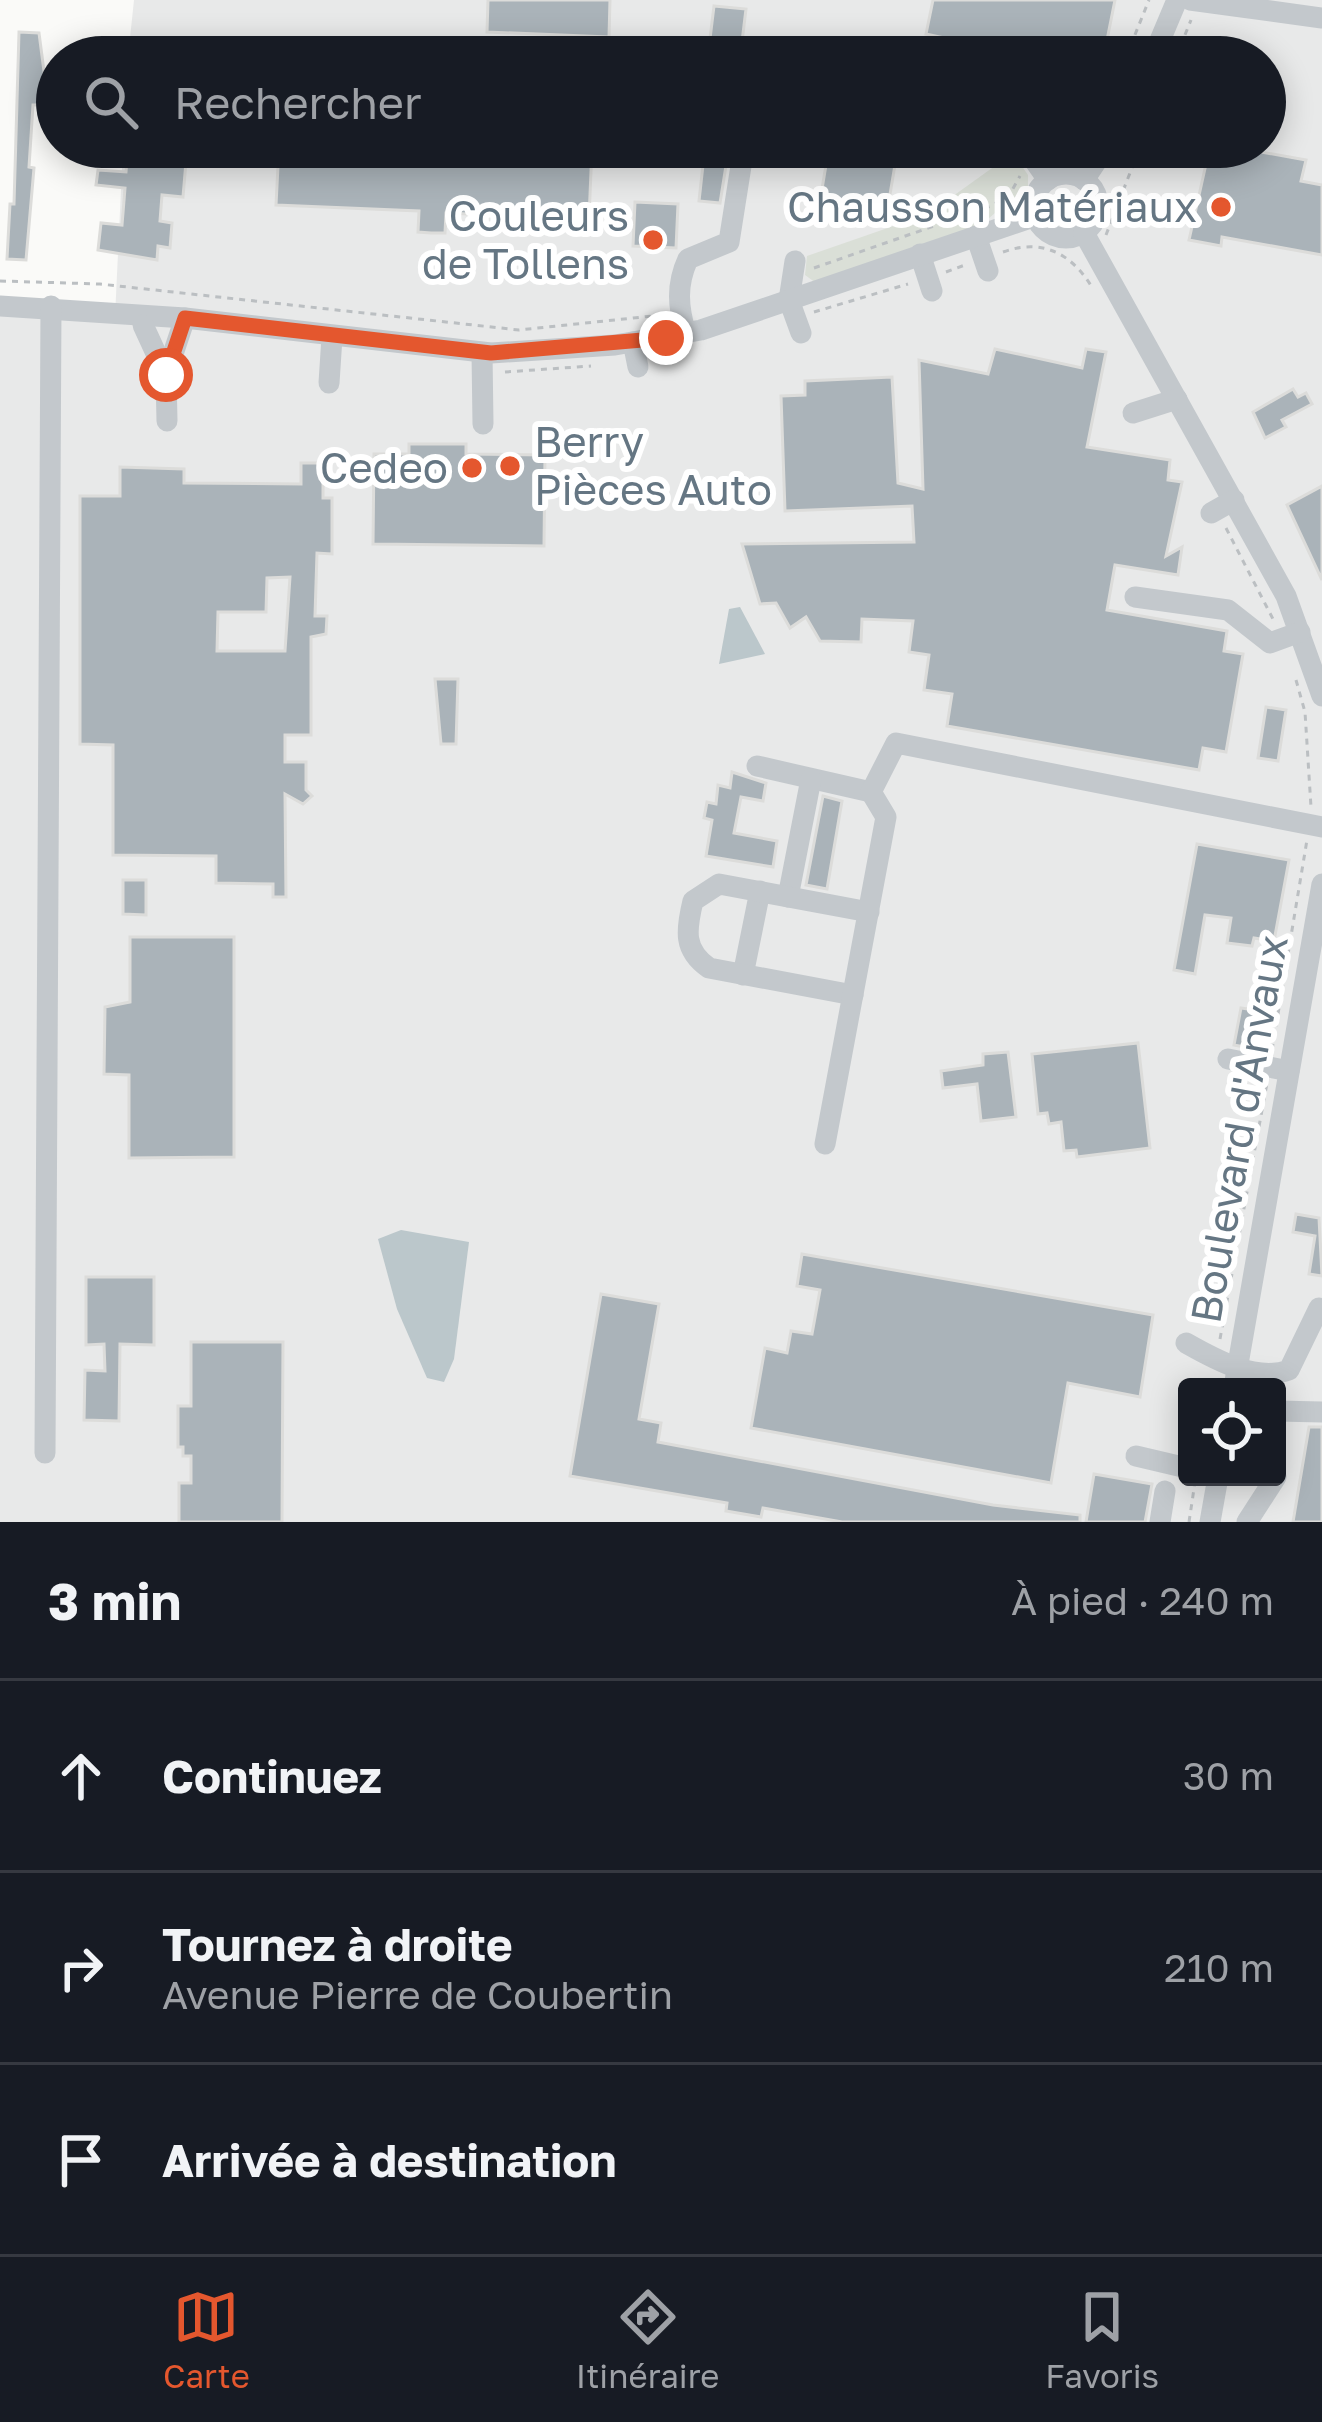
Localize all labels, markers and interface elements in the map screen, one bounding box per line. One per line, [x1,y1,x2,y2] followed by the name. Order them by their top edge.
[36,36,1286,168] search box
[78,69,144,135] icon: search
[174,75,422,129] text: Rechercher
[787,181,1197,231] place label: Chausson Matériaux
[422,190,629,288] place label: Couleurs de Tollens
[1208,194,1234,220] marker: Chausson Matériaux
[640,227,666,253] marker: Couleurs de Tollens
[639,311,693,365] route end
[139,348,193,402] route start
[534,416,772,514] place label: Berry Pièces Auto
[320,442,448,492] place label: Cedeo
[497,453,523,479] marker: Berry Pièces Auto
[459,455,485,481] marker: Cedeo
[1179,931,1297,1327] street label: Boulevard d'Anvaux
[1178,1378,1286,1486] map controls
[1178,1378,1286,1486] button: locate
[48,1570,181,1631] text: 3 min
[1011,1577,1274,1624] text: À pied · 240 m
[48,1743,114,1809] icon: ahead
[162,1749,382,1803] text: Continuez
[1183,1752,1274,1799] text: 30 m
[162,1917,513,1971] text: Tournez à droite
[48,1935,114,2001] icon: right
[1164,1944,1274,1991] text: 210 m
[162,1971,673,2018] text: Avenue Pierre de Coubertin
[48,2127,114,2193] icon: arrive
[162,2133,617,2187] text: Arrivée à destination
[163,2284,250,2395] tab: Carte
[576,2284,719,2395] tab: Itinéraire
[1045,2284,1159,2395] tab: Favoris

